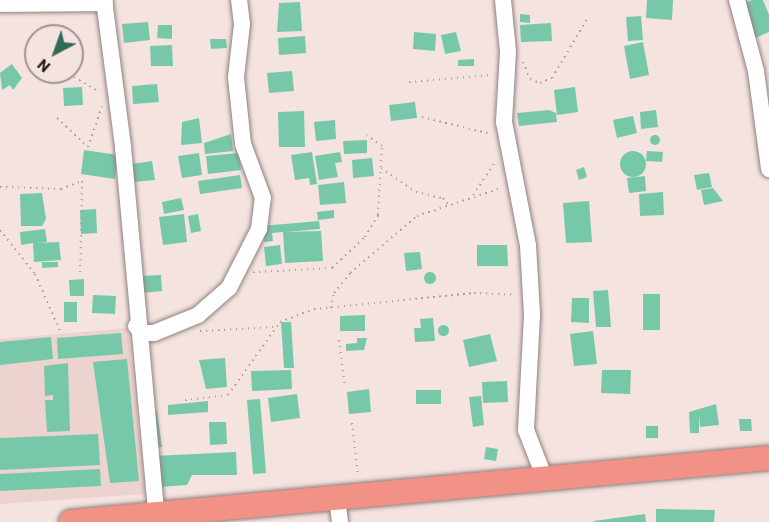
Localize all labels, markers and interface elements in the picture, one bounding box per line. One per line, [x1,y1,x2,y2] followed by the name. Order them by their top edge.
[24,24,84,84] north arrow
[33,56,53,77] text: N

